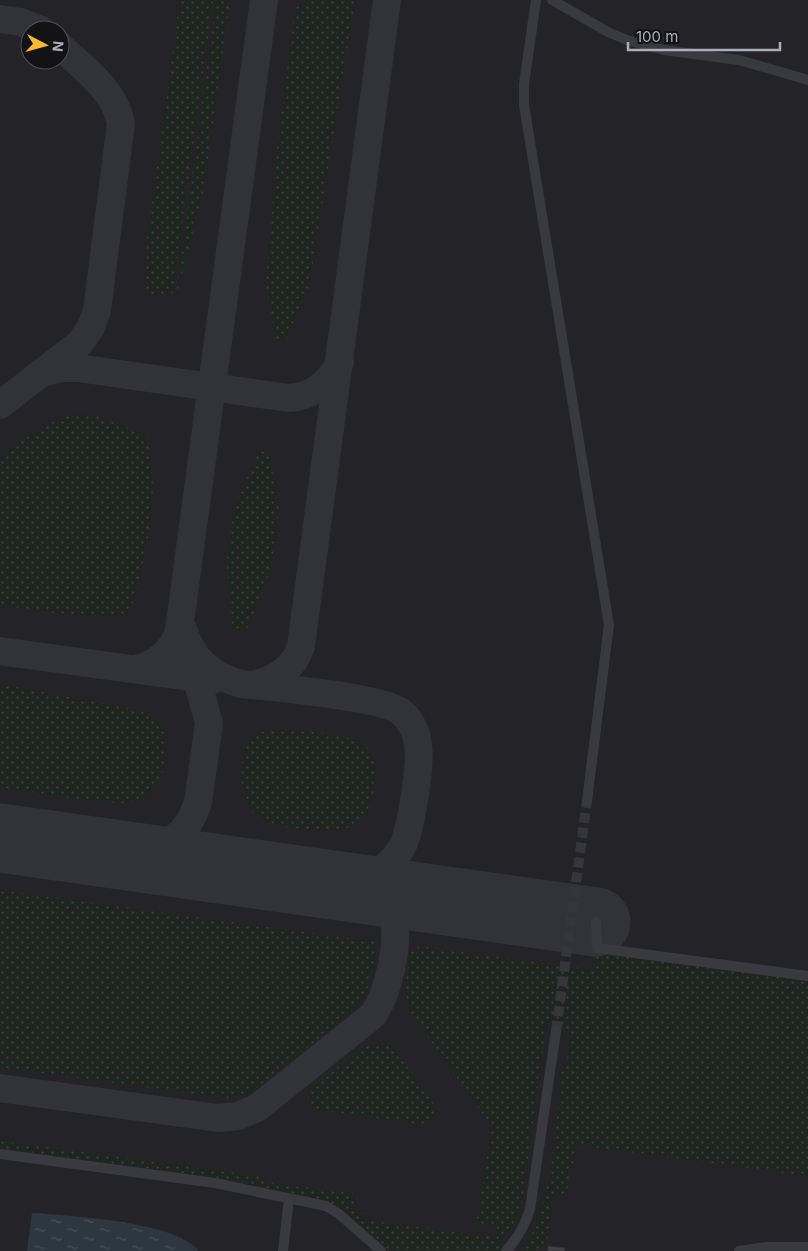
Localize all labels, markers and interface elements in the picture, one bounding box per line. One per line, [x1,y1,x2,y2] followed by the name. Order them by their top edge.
[20,20,70,70] north arrow
[628,20,780,52] scale bar
[636,27,678,46] text: 100 m
[49,40,67,53] text: N

